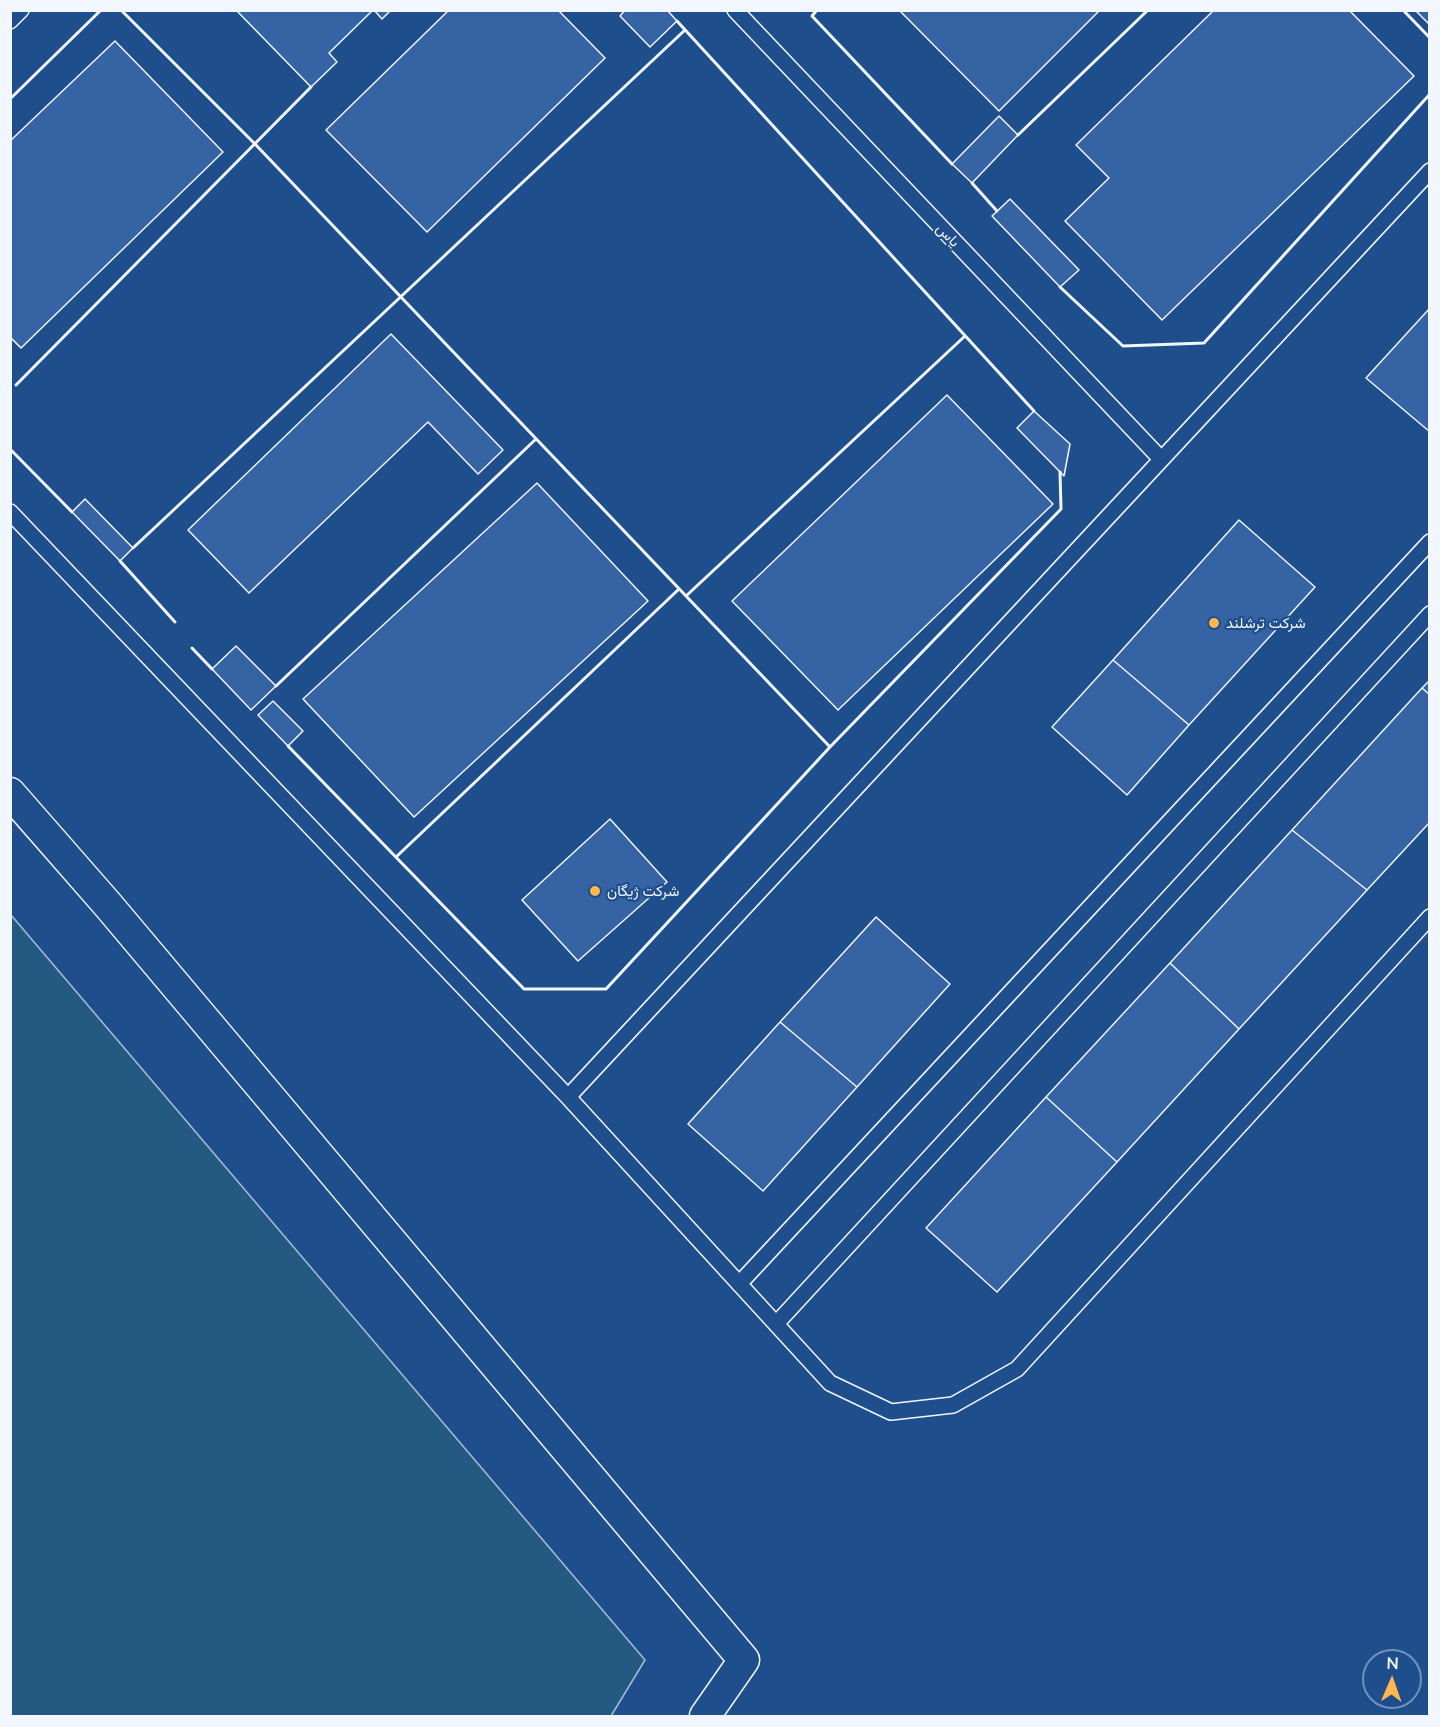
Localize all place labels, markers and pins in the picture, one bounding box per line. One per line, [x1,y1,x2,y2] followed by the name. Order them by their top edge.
[1226,614,1306,632] place label: شرکت ترشلند
[1207,616,1221,630] marker: شرکت ترشلند
[607,882,679,900] place label: شرکت ژیگان
[588,884,602,898] marker: شرکت ژیگان

